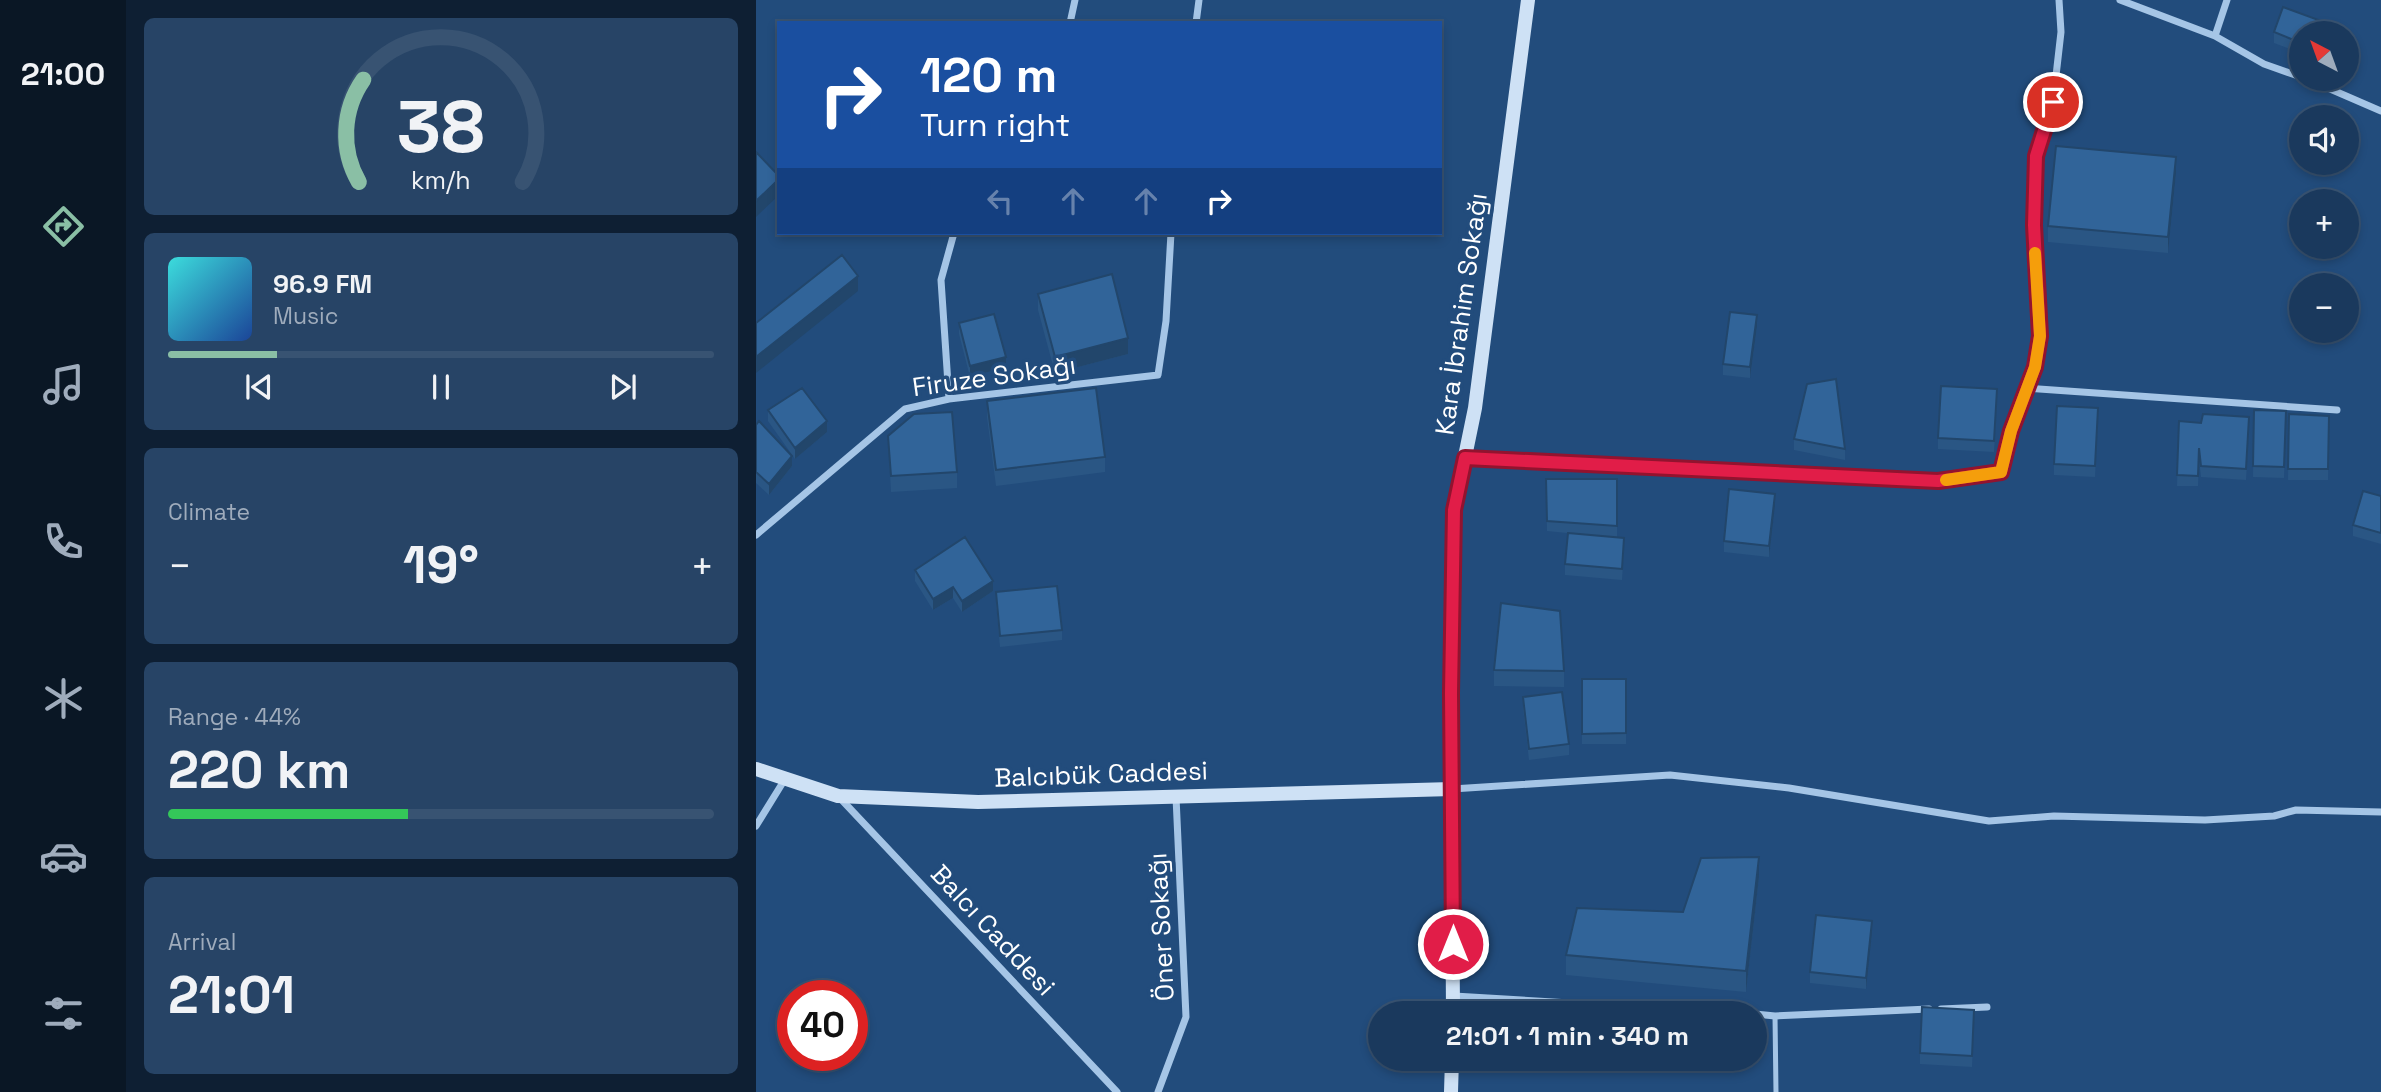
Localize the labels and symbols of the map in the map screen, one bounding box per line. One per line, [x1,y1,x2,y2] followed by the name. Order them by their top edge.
[2289,21,2359,91] north arrow
[2023,72,2083,132] pin
[1427,191,1495,437] street label: Kara İbrahim Sokağı
[910,348,1078,404] street label: Firuze Sokağı
[993,753,1209,795] street label: Balcıbük Caddesi
[1140,852,1182,1002] street label: Öner Sokağı
[923,857,1063,1003] street label: Balcı Caddesi
[1416,907,1490,981] position arrow
[777,980,868,1071] speed limit sign: 40

